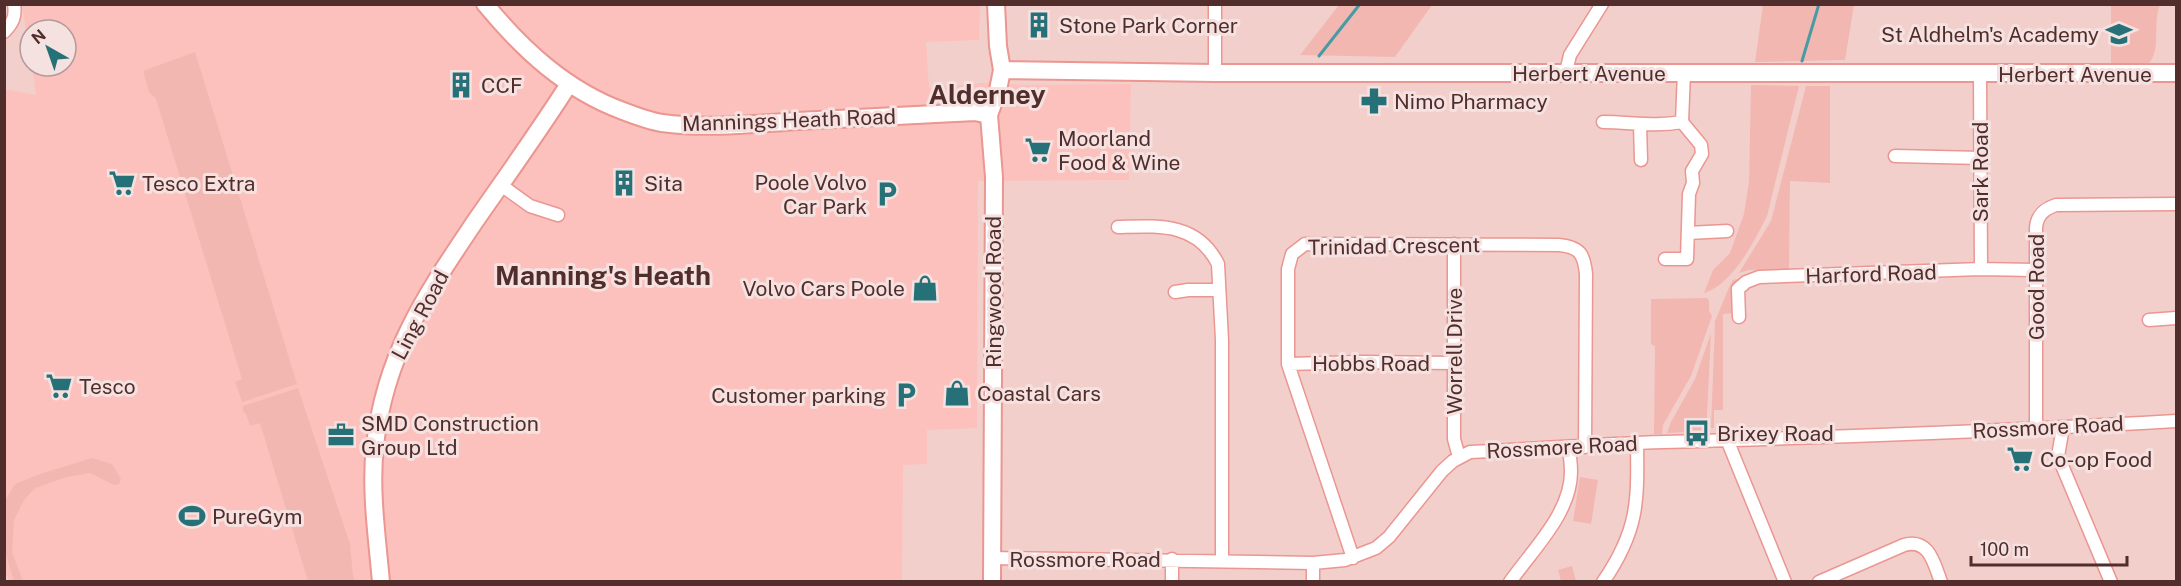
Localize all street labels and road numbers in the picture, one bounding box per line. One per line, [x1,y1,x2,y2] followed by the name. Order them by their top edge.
[1512,61,1666,86] street label: Herbert Avenue
[1998,62,2152,87] street label: Herbert Avenue
[682,104,896,136] street label: Mannings Heath Road
[1968,122,1993,222] street label: Sark Road
[981,216,1006,368] street label: Ringwood Road
[1308,232,1480,260] street label: Trinidad Crescent
[2024,234,2049,340] street label: Good Road
[1805,259,1937,289] street label: Harford Road
[386,266,454,364] street label: Ling Road
[1442,288,1467,414] street label: Worrell Drive
[1312,351,1430,376] street label: Hobbs Road
[1972,411,2124,443] street label: Rossmore Road
[1486,431,1638,463] street label: Rossmore Road
[1009,547,1161,572] street label: Rossmore Road

